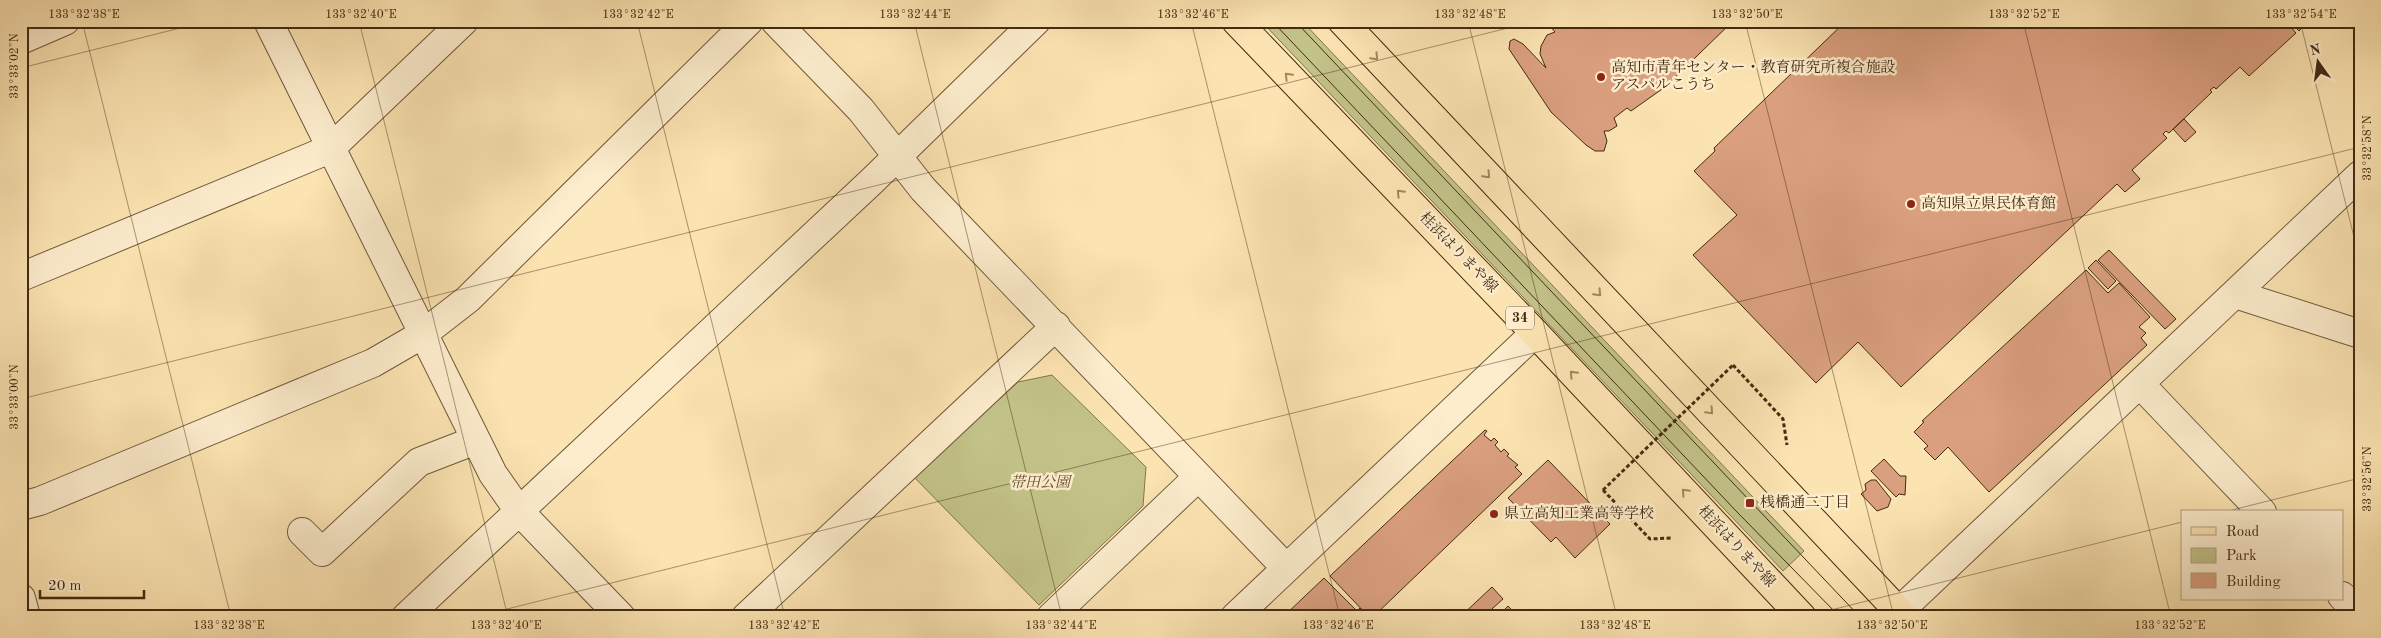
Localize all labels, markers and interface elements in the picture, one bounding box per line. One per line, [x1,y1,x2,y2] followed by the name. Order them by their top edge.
[1711,8,1783,21] text: 133°32'50"E
[1988,8,2060,21] text: 133°32'52"E
[2265,8,2337,21] text: 133°32'54"E
[48,9,120,21] text: 133°32'38"E
[325,9,397,21] text: 133°32'40"E
[602,9,674,21] text: 133°32'42"E
[879,9,951,21] text: 133°32'44"E
[1157,9,1229,21] text: 133°32'46"E
[1434,9,1506,21] text: 133°32'48"E
[9,33,21,99] text: 33°33'02"N
[2294,38,2344,88] north arrow
[2308,42,2322,58] text: N
[1369,51,1378,60] one-way arrow
[1611,59,1895,93] place label: 高知市青年センター・教育研究所複合施設 アスパルこうち
[1595,71,1607,83] marker: 高知市青年センター・教育研究所複合施設 アスパルこうち
[1285,73,1294,82] one-way arrow
[2361,115,2374,181] text: 33°32'58"N
[1481,169,1490,178] one-way arrow
[1397,190,1406,199] one-way arrow
[1921,195,2056,212] place label: 高知県立県民体育館
[1905,198,1917,210] marker: 高知県立県民体育館
[1416,209,1501,296] street label: 桂浜はりまや線
[1592,287,1601,296] one-way arrow
[1506,306,1534,330] road number: 34
[9,364,21,430] text: 33°33'00"N
[1570,371,1579,380] one-way arrow
[1704,405,1713,414] one-way arrow
[2361,446,2374,512] text: 33°32'56"N
[1010,474,1073,491] park label: 帯田公園
[1682,489,1691,498] one-way arrow
[1760,494,1850,511] place label: 桟橋通二丁目
[1744,497,1756,509] marker: 桟橋通二丁目
[1695,502,1779,591] street label: 桂浜はりまや線
[1504,505,1654,522] place label: 県立高知工業高等学校
[1488,508,1500,520] marker: 県立高知工業高等学校
[2181,510,2344,600] legend
[2226,525,2260,540] text: Road
[2226,549,2257,564] text: Park
[40,568,144,600] scale bar
[2226,575,2281,590] text: Building
[48,579,82,594] text: 20 m
[1856,619,1928,632] text: 133°32'50"E
[2134,619,2206,632] text: 133°32'52"E
[193,620,265,632] text: 133°32'38"E
[470,620,542,632] text: 133°32'40"E
[748,620,820,632] text: 133°32'42"E
[1025,620,1097,632] text: 133°32'44"E
[1302,620,1374,632] text: 133°32'46"E
[1579,620,1651,632] text: 133°32'48"E

